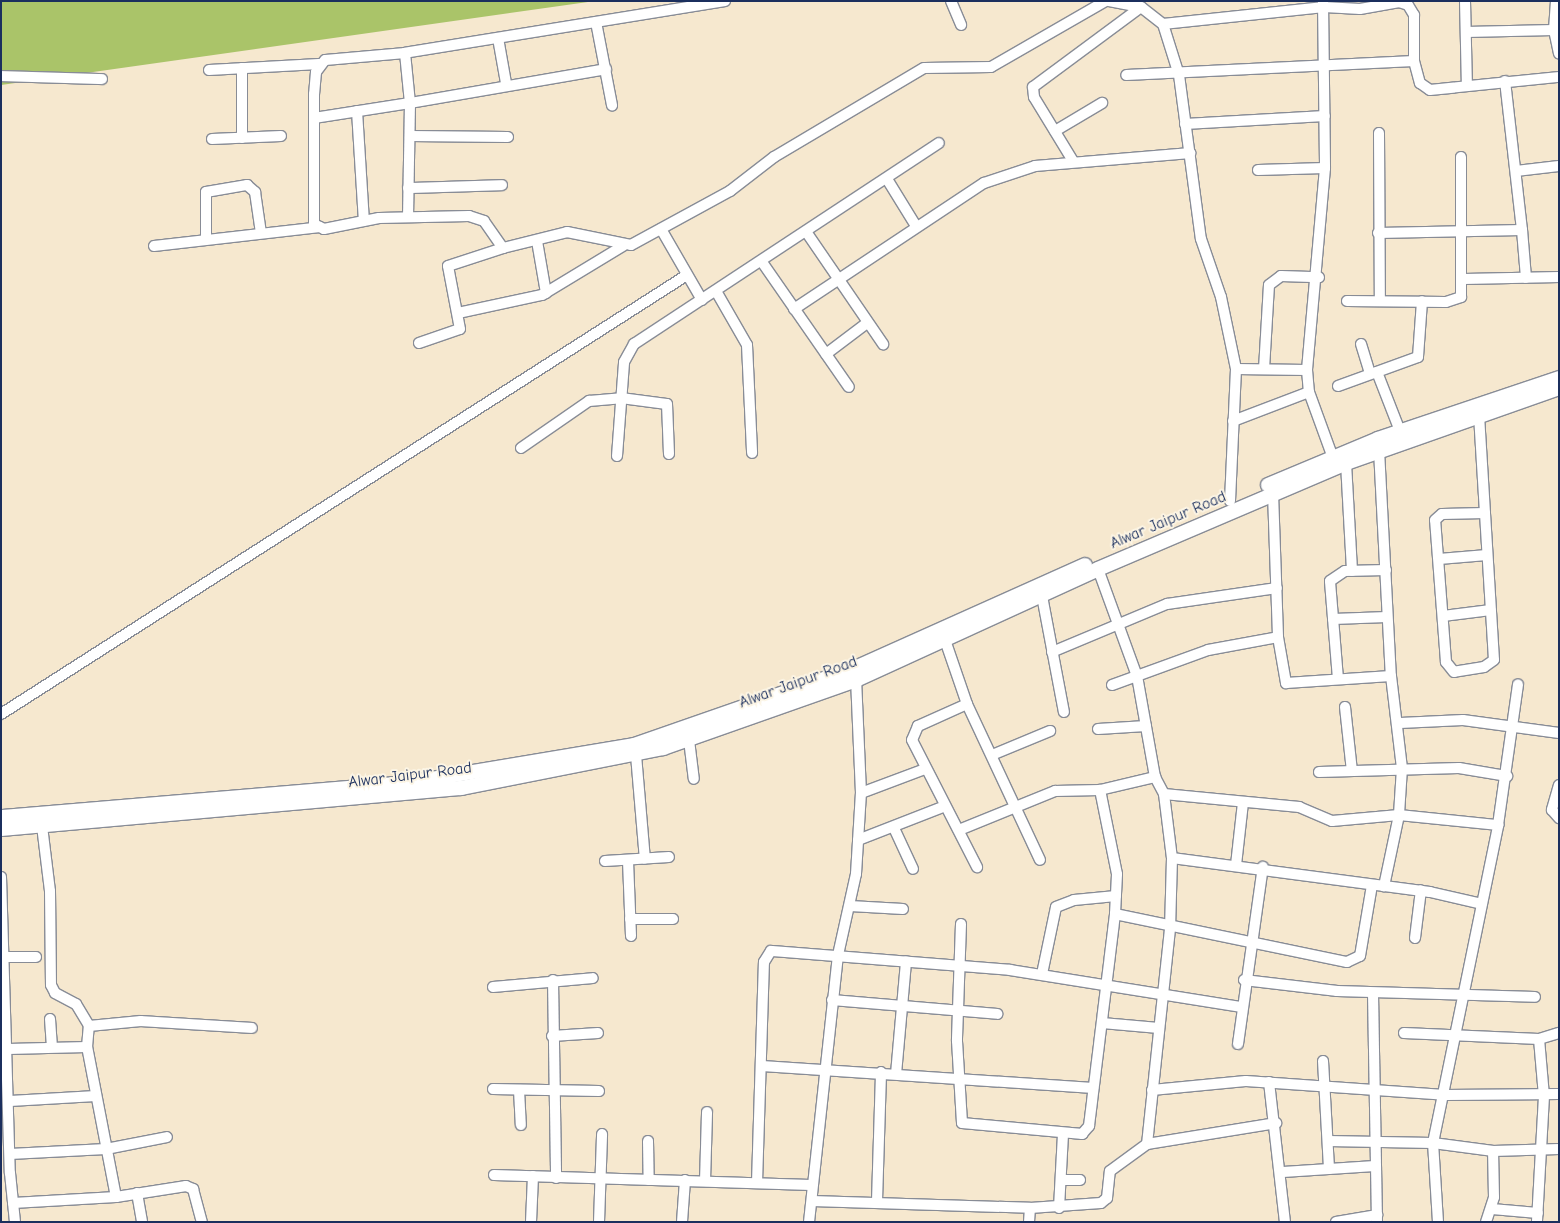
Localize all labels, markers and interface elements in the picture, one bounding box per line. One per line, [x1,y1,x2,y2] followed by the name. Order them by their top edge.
[1107,487,1229,553] street label: Alwar Jaipur Road
[736,652,860,712] street label: Alwar Jaipur Road
[347,758,473,792] street label: Alwar Jaipur Road

